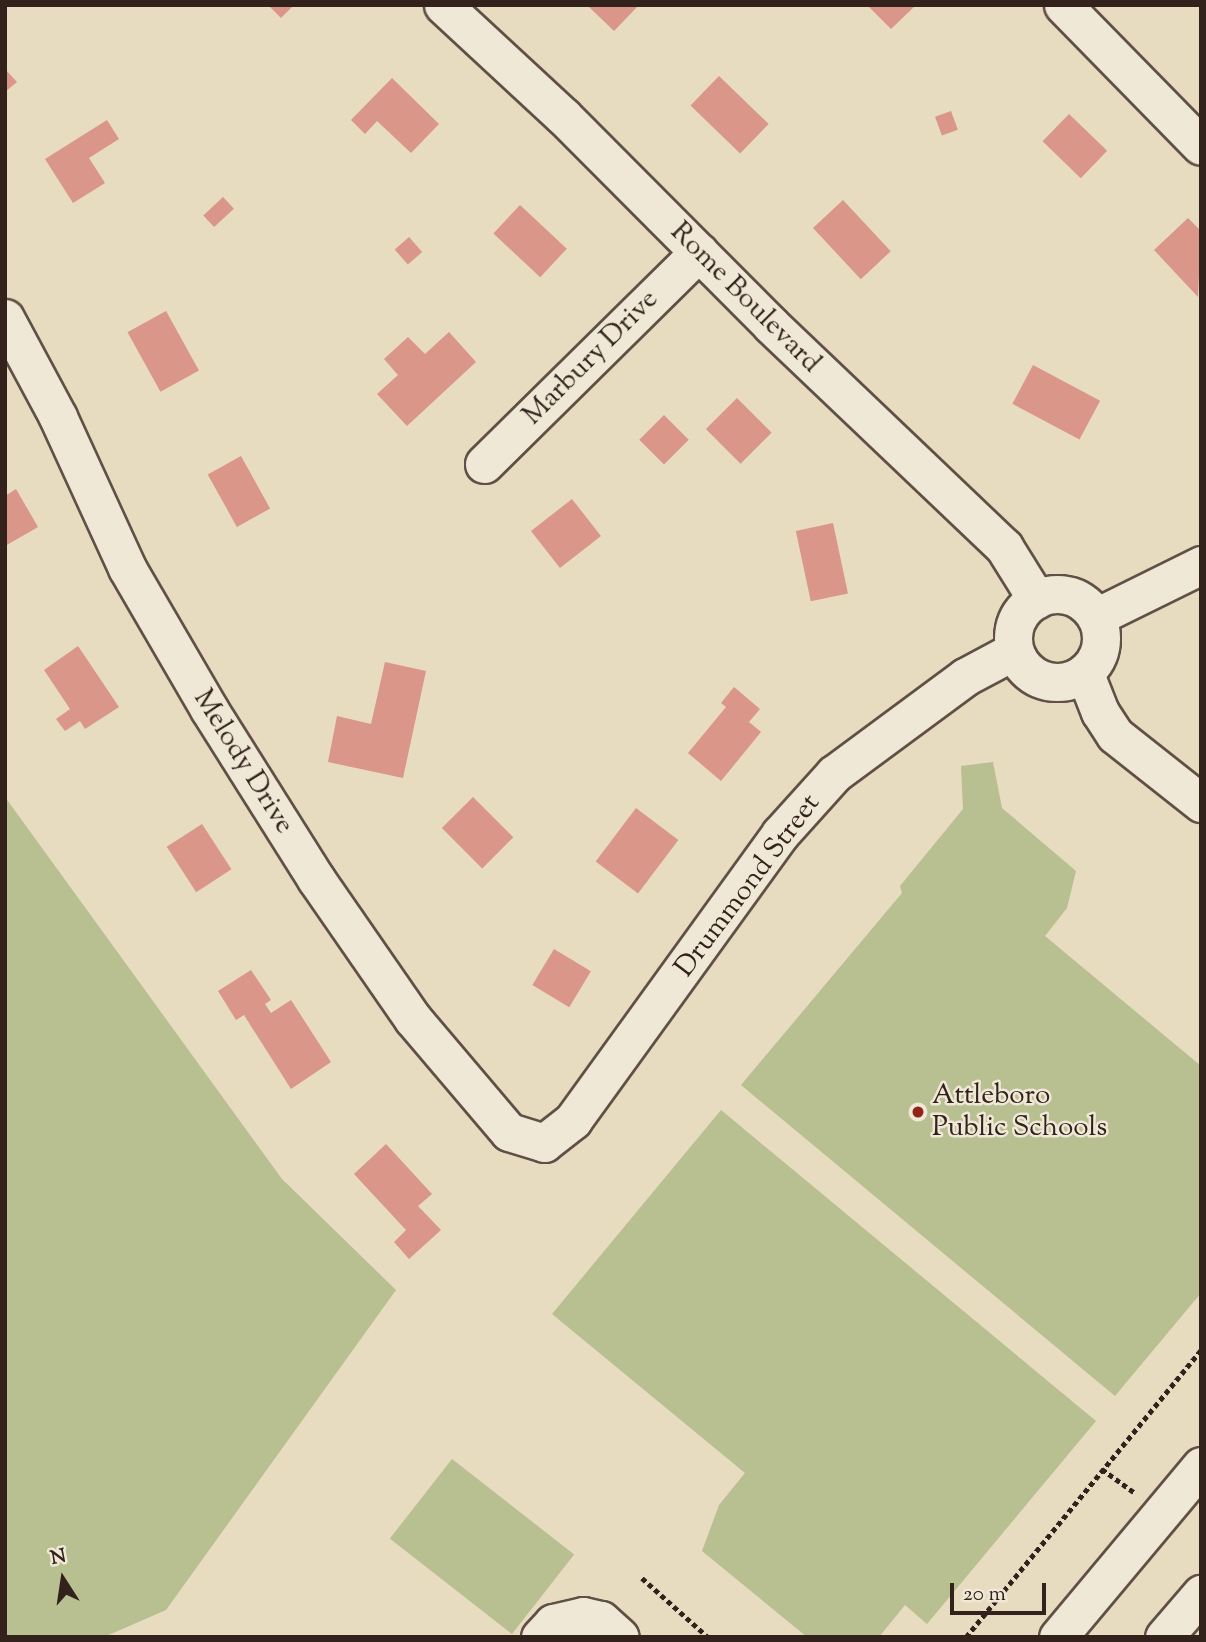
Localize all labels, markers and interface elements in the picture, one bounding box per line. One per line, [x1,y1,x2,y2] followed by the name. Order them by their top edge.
[663,216,827,380] street label: Rome Boulevard
[516,283,666,433] street label: Marbury Drive
[185,684,301,840] street label: Melody Drive
[668,788,828,984] street label: Drummond Street
[932,1079,1107,1145] place label: Attleboro Public Schools
[910,1104,926,1120] marker: Attleboro Public Schools
[48,1543,69,1573] text: N
[28,1544,98,1614] north arrow
[954,1568,1050,1612] scale bar
[963,1580,1006,1610] text: 20 m

